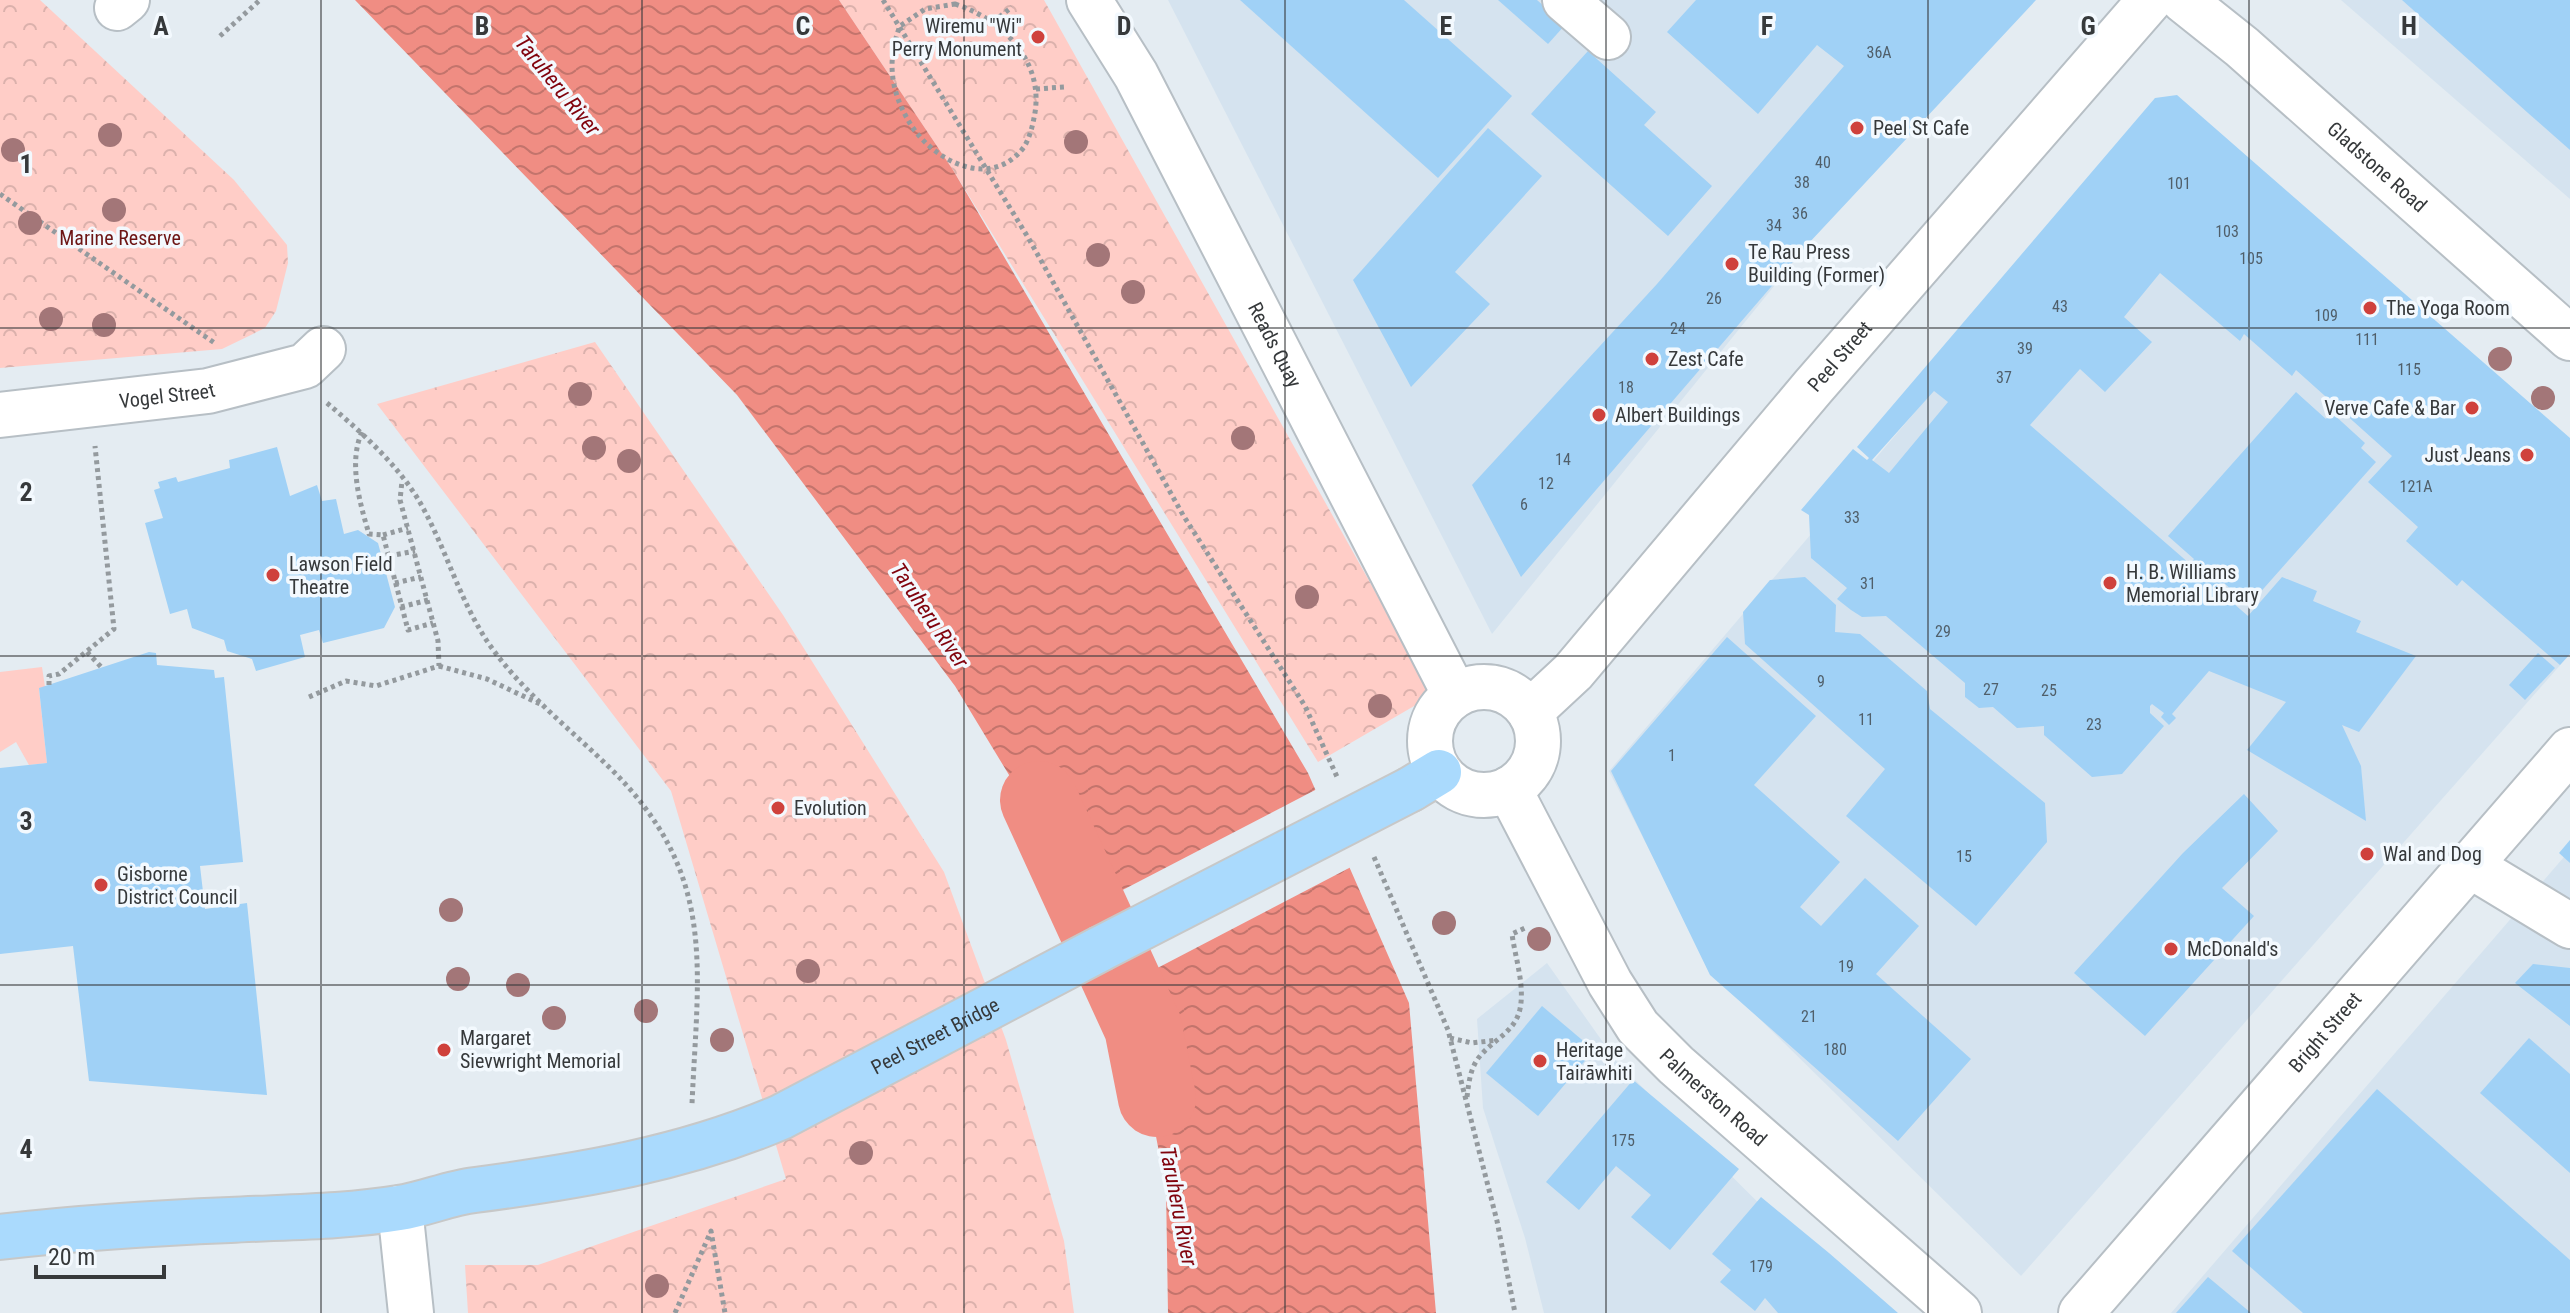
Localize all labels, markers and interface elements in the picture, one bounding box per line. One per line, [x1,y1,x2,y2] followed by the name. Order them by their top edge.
[153,11,169,41] text: A
[475,11,489,41] text: B
[796,11,811,41] text: C
[1117,11,1131,41] text: D
[1440,11,1453,41] text: E
[1761,11,1773,41] text: F
[2080,11,2096,41] text: G
[2401,11,2417,41] text: H
[892,14,1022,61] place label: Wiremu "Wi" Perry Monument
[1029,28,1047,46] marker: Wiremu "Wi" Perry Monument
[510,31,606,140] water label: Taruheru River
[1866,43,1892,62] house number: 36A
[1873,116,1969,140] place label: Peel St Cafe
[2322,116,2432,217] street label: Gladstone Road
[1848,119,1866,137] marker: Peel St Cafe
[19,149,33,179] text: 1
[1815,153,1831,172] house number: 40
[1794,173,1810,192] house number: 38
[2167,174,2191,193] house number: 101
[1792,204,1808,223] house number: 36
[1766,216,1782,235] house number: 34
[2215,222,2239,241] house number: 103
[59,226,181,250] park label: Marine Reserve
[1748,240,1885,287] place label: Te Rau Press Building (Former)
[2239,249,2263,268] house number: 105
[1723,255,1741,273] marker: Te Rau Press Building (Former)
[1706,289,1722,308] house number: 26
[2386,296,2510,320] place label: The Yoga Room
[2052,297,2068,316] house number: 43
[1243,298,1307,392] street label: Reads Quay
[2361,299,2379,317] marker: The Yoga Room
[2314,306,2338,325] house number: 109
[1802,316,1877,397] street label: Peel Street
[1670,319,1686,338] house number: 24
[2355,330,2379,349] house number: 111
[2017,339,2033,358] house number: 39
[1668,347,1744,371] place label: Zest Cafe
[1643,350,1661,368] marker: Zest Cafe
[2397,360,2421,379] house number: 115
[1996,368,2012,387] house number: 37
[118,378,218,413] street label: Vogel Street
[1618,378,1634,397] house number: 18
[2324,396,2456,420] place label: Verve Cafe & Bar
[2463,399,2481,417] marker: Verve Cafe & Bar
[1615,403,1740,427] place label: Albert Buildings
[1590,406,1608,424] marker: Albert Buildings
[2425,443,2511,467] place label: Just Jeans
[2518,446,2536,464] marker: Just Jeans
[1555,450,1571,469] house number: 14
[1538,474,1554,493] house number: 12
[19,477,33,507] text: 2
[2400,477,2432,496] house number: 121A
[1520,495,1528,514] house number: 6
[1844,508,1860,527] house number: 33
[289,552,393,599] place label: Lawson Field Theatre
[885,558,974,673] water label: Taruheru River
[2126,560,2259,607] place label: H. B. Williams Memorial Library
[264,566,282,584] marker: Lawson Field Theatre
[1860,574,1876,593] house number: 31
[2101,574,2119,592] marker: H. B. Williams Memorial Library
[1935,622,1951,641] house number: 29
[1817,672,1825,691] house number: 9
[1983,680,1999,699] house number: 27
[2041,681,2057,700] house number: 25
[1858,710,1874,729] house number: 11
[2086,715,2102,734] house number: 23
[1668,746,1676,765] house number: 1
[794,796,867,820] place label: Evolution
[769,799,787,817] marker: Evolution
[19,806,33,836] text: 3
[2383,842,2482,866] place label: Wal and Dog
[2358,845,2376,863] marker: Wal and Dog
[1956,847,1972,866] house number: 15
[117,862,238,909] place label: Gisborne District Council
[92,876,110,894] marker: Gisborne District Council
[2187,937,2278,961] place label: McDonald's
[2162,940,2180,958] marker: McDonald's
[1838,957,1854,976] house number: 19
[2284,987,2366,1077] street label: Bright Street
[867,992,1003,1079] street label: Peel Street Bridge
[1801,1007,1817,1026] house number: 21
[460,1026,621,1073] place label: Margaret Sievwright Memorial
[1556,1038,1633,1085] place label: Heritage Tairāwhiti
[1823,1040,1847,1059] house number: 180
[435,1041,453,1059] marker: Margaret Sievwright Memorial
[1655,1044,1772,1151] street label: Palmerston Road
[1531,1052,1549,1070] marker: Heritage Tairāwhiti
[1611,1131,1635,1150] house number: 175
[19,1134,33,1164] text: 4
[1155,1144,1202,1268] water label: Taruheru River
[36,1229,164,1279] scale bar
[48,1243,95,1271] text: 20 m
[1749,1257,1773,1276] house number: 179

